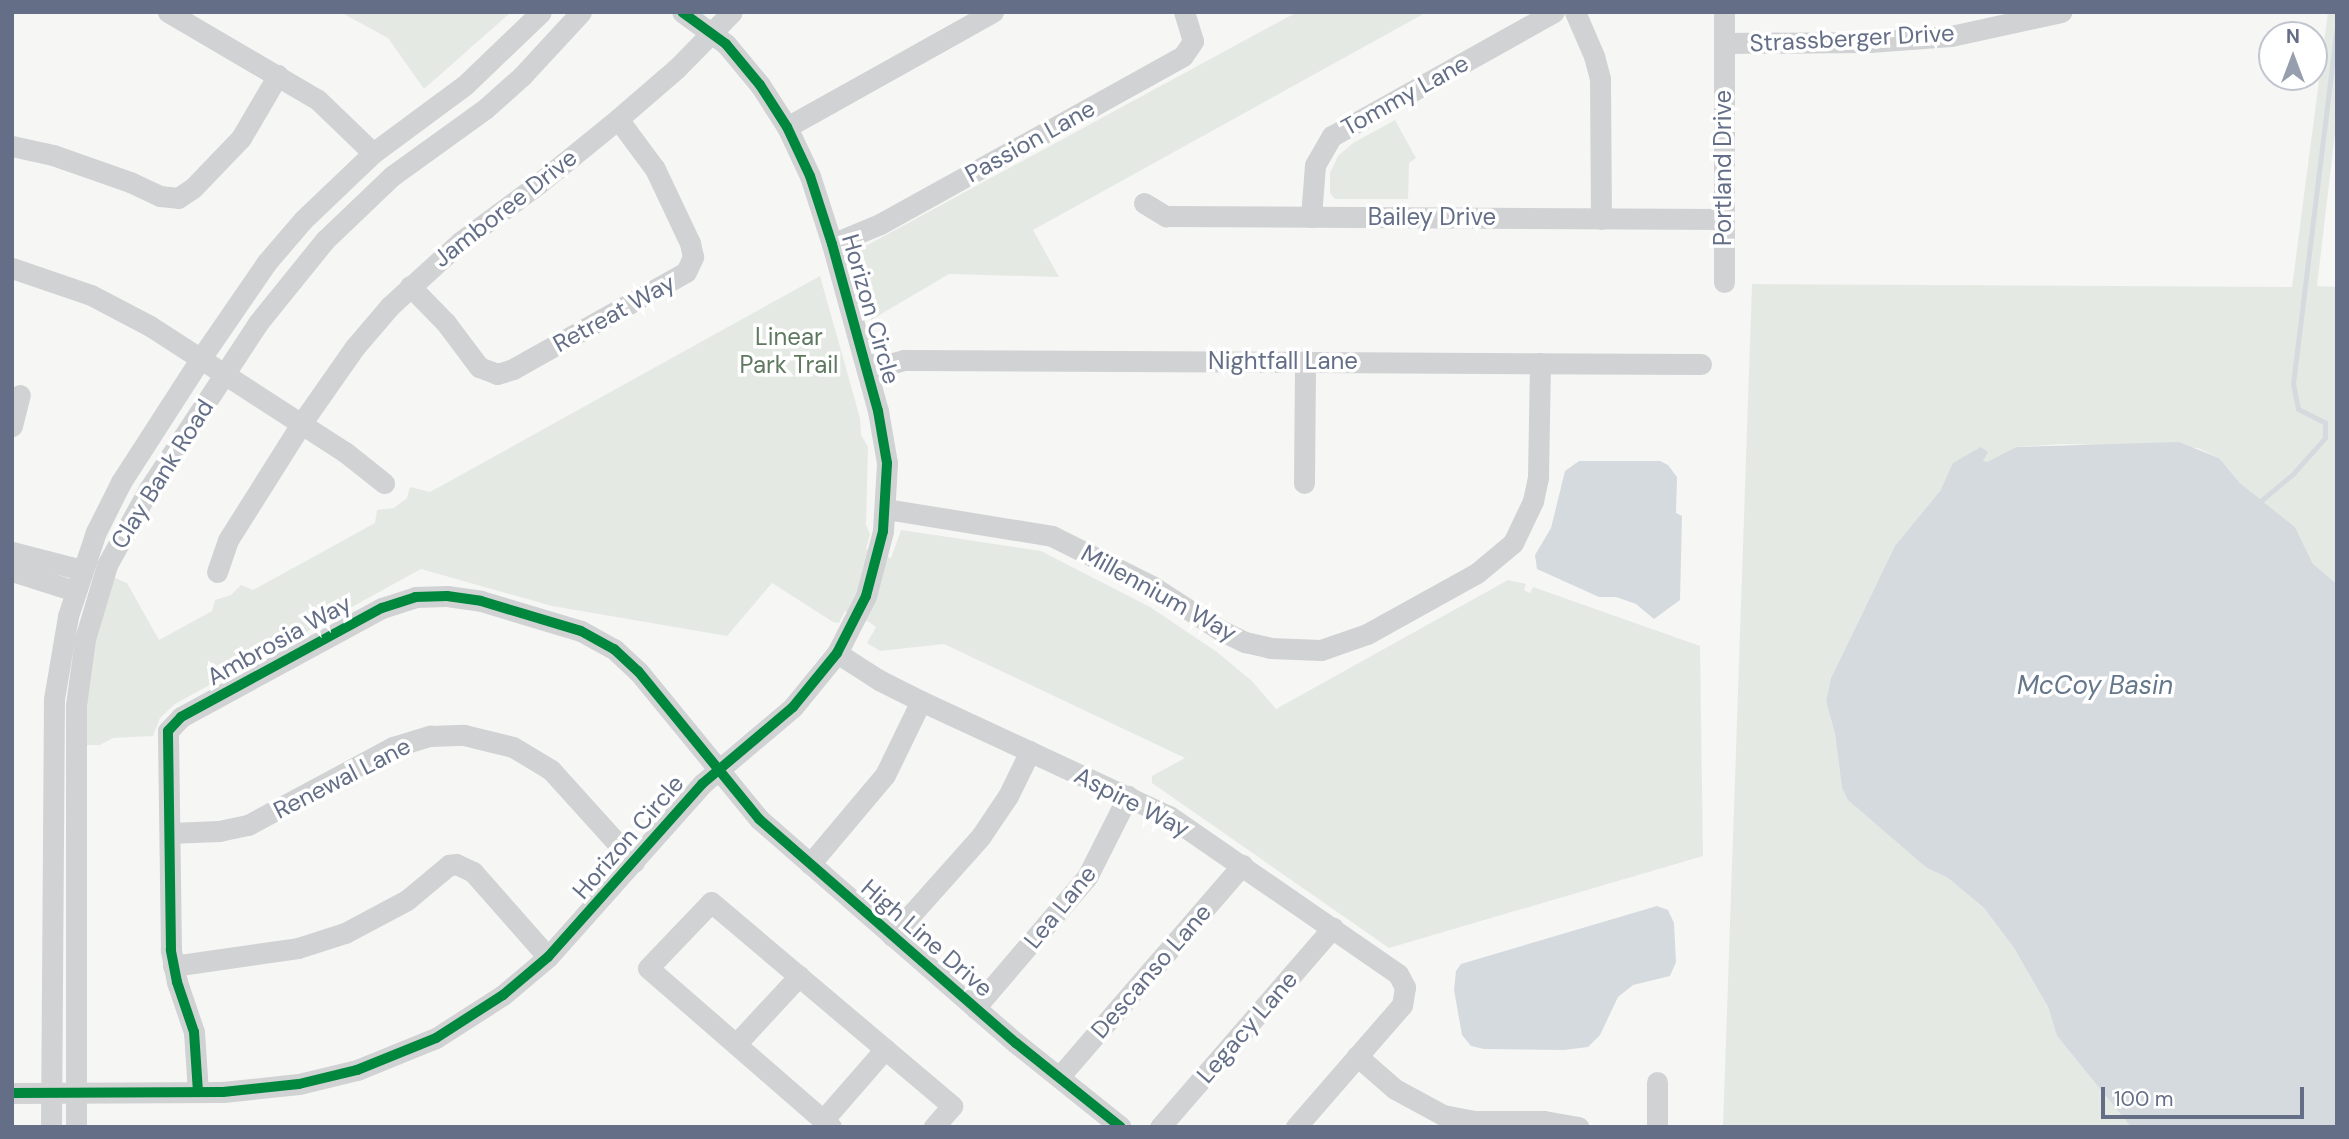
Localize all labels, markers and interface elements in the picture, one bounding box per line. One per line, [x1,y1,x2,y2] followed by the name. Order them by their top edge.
[1749,18,1955,58] street label: Strassberger Drive
[2258,21,2328,91] north arrow
[2286,24,2300,49] text: N
[1336,48,1474,142] street label: Tommy Lane
[1709,90,1737,246] street label: Portland Drive
[960,94,1100,188] street label: Passion Lane
[427,143,583,273] street label: Jamboree Drive
[1368,203,1496,231] street label: Bailey Drive
[836,231,906,387] street label: Horizon Circle
[548,268,680,358] street label: Retreat Way
[740,323,838,379] park label: Linear Park Trail
[1208,347,1358,375] street label: Nightfall Lane
[105,394,219,554] street label: Clay Bank Road
[1076,538,1242,648] street label: Millennium Way
[202,589,356,691] street label: Ambrosia Way
[2017,670,2173,702] water label: McCoy Basin
[269,731,415,825] street label: Renewal Lane
[1070,761,1194,843] street label: Aspire Way
[566,769,690,905] street label: Horizon Circle
[1018,860,1102,954] street label: Lea Lane
[855,873,999,1003] street label: High Line Drive
[1085,898,1217,1044] street label: Descanso Lane
[1191,965,1303,1089] street label: Legacy Lane
[2104,1072,2307,1116] scale bar
[2114,1085,2174,1113] text: 100 m

